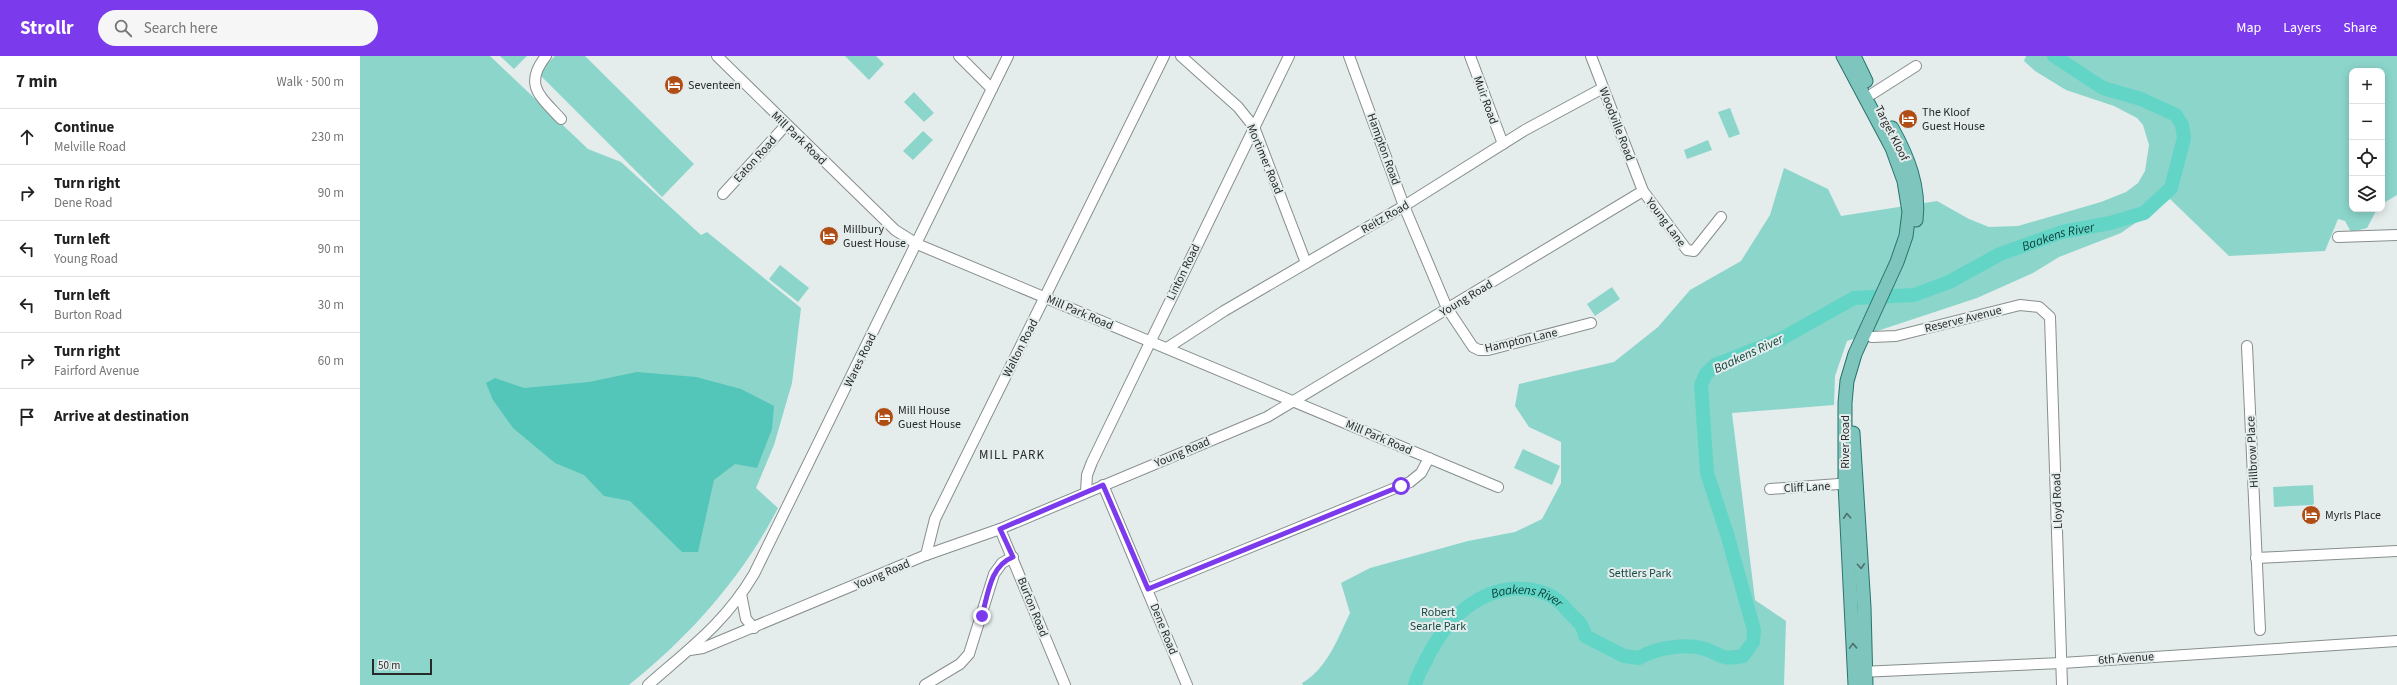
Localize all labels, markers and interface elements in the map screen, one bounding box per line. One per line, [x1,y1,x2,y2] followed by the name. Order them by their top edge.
[98,10,378,46] search box
[20,15,74,42] text: Strollr
[112,17,134,39] icon: search
[144,18,218,39] text: Search here
[2236,18,2261,38] text: Map
[2283,18,2321,38] text: Layers
[2343,18,2377,38] text: Share
[2349,68,2385,212] map controls
[2349,68,2385,104] button: +
[16,70,57,94] text: 7 min
[276,73,344,91] text: Walk · 500 m
[663,74,685,96] hotel icon: Seventeen
[1469,74,1502,127] street label: Muir Road
[688,77,741,94] place label: Seventeen
[1595,85,1638,164] street label: Woodville Road
[1870,102,1913,164] street label: Target Kloof
[1922,104,1985,135] place label: The Kloof Guest House
[2349,104,2385,140] button: −
[767,108,830,169] street label: Mill Park Road
[1897,108,1919,130] hotel icon: The Kloof Guest House
[1363,111,1404,188] street label: Hampton Road
[54,117,114,138] text: Continue
[1242,122,1287,197] street label: Mortimer Road
[16,126,38,148] icon: ahead
[311,128,344,146] text: 230 m
[730,132,781,186] street label: Eaton Road
[54,138,126,156] text: Melville Road
[2349,140,2385,176] button: locate
[54,173,120,194] text: Turn right
[2349,176,2385,212] button: layers
[16,182,38,204] icon: right
[318,184,344,202] text: 90 m
[1641,193,1690,250] street label: Young Lane
[54,194,113,212] text: Dene Road
[1358,197,1412,238] street label: Reitz Road
[2019,218,2096,256] water label: Baakens River
[843,221,906,252] place label: Millbury Guest House
[818,225,840,247] hotel icon: Millbury Guest House
[54,229,110,250] text: Turn left
[16,238,38,260] icon: left
[318,240,344,258] text: 90 m
[1163,241,1204,303] street label: Linton Road
[54,250,118,268] text: Young Road
[1436,276,1496,321] street label: Young Road
[54,285,110,306] text: Turn left
[1044,291,1116,334] street label: Mill Park Road
[16,294,38,316] icon: left
[318,296,344,314] text: 30 m
[1923,302,2004,337] street label: Reserve Avenue
[54,306,122,324] text: Burton Road
[998,316,1042,380] street label: Walton Road
[1483,324,1559,357] street label: Hampton Lane
[840,330,881,390] street label: Wares Road
[1711,330,1787,378] water label: Baakens River
[54,341,120,362] text: Turn right
[16,350,38,372] icon: right
[318,352,344,370] text: 60 m
[54,362,139,380] text: Fairford Avenue
[898,402,961,433] place label: Mill House Guest House
[16,406,38,428] icon: arrive
[54,406,189,427] text: Arrive at destination
[873,406,895,428] hotel icon: Mill House Guest House
[1837,415,1854,469] street label: River Road
[2242,415,2263,488] street label: Hillbrow Place
[1343,416,1415,459] street label: Mill Park Road
[1151,433,1213,472] street label: Young Road
[979,446,1045,464] district label: MILL PARK
[2048,473,2067,529] street label: Lloyd Road
[1392,477,1410,495] route start
[1783,478,1831,497] street label: Cliff Lane
[2300,504,2322,526] hotel icon: Myrls Place
[2325,507,2381,524] place label: Myrls Place
[1843,513,1851,519] one-way arrow
[851,555,913,594] street label: Young Road
[1856,563,1865,569] one-way arrow
[1608,565,1672,582] park label: Settlers Park
[1013,575,1052,640] street label: Burton Road
[1489,581,1568,612] water label: Baakens River
[1146,601,1182,657] street label: Dene Road
[1410,604,1466,635] park label: Robert Searle Park
[973,607,991,625] route end
[1849,643,1858,649] one-way arrow
[2098,648,2155,669] street label: 6th Avenue
[372,657,432,676] scale bar
[378,658,400,673] text: 50 m

